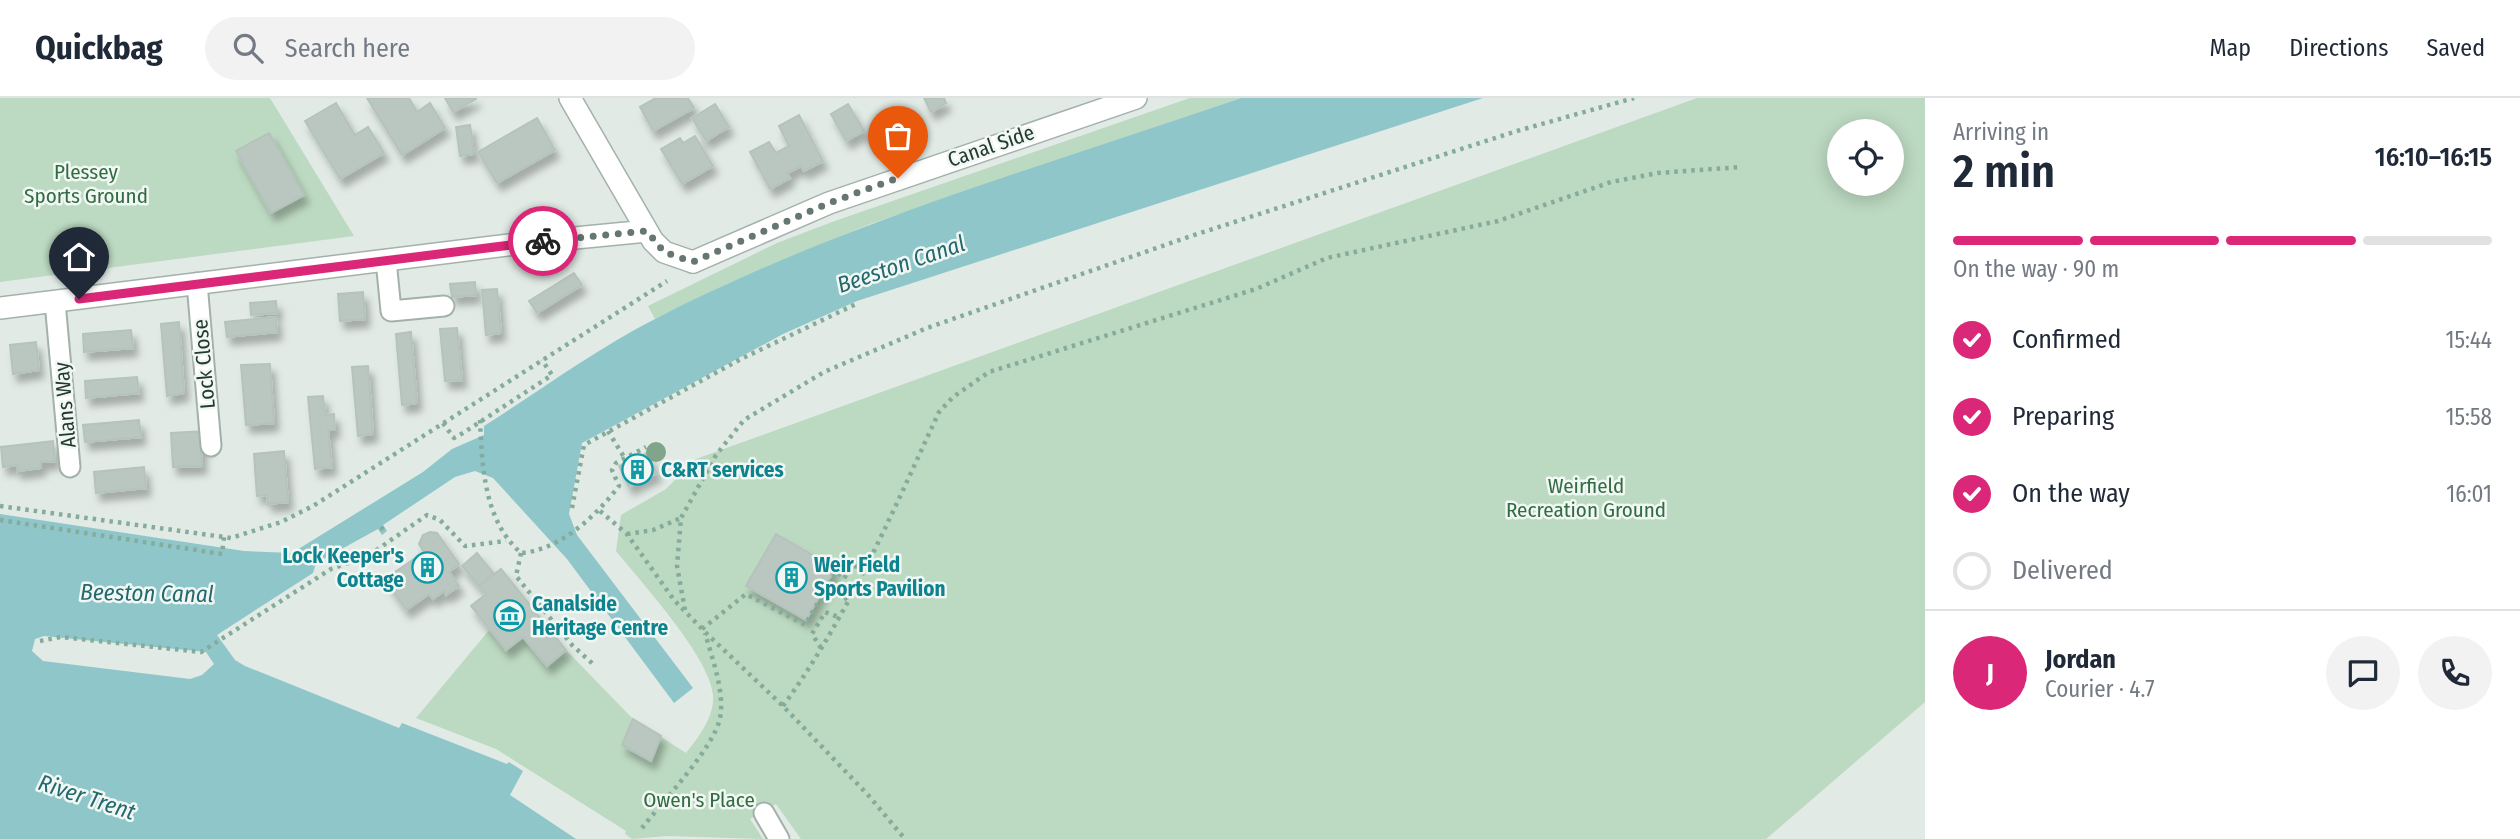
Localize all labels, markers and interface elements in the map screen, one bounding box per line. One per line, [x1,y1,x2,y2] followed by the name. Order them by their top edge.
[205,17,695,80] search box
[35,28,163,68] text: Quickbag
[229,29,267,67] icon: search
[285,33,410,64] text: Search here
[2210,34,2251,62] text: Map
[2289,34,2388,62] text: Directions
[2426,34,2485,62] text: Saved
[868,106,928,178] pin
[879,117,917,155] icon: bag
[1953,118,2049,146] text: Arriving in
[944,119,1038,173] street label: Canal Side
[1827,119,1904,196] map controls
[1827,119,1904,196] button: locate
[2375,142,2492,173] text: 16:10–16:15
[1953,144,2055,199] text: 2 min
[24,159,148,209] park label: Plessey Sports Ground
[508,206,578,276] courier
[524,222,562,260] icon: bike
[49,227,109,299] pin
[833,229,969,299] water label: Beeston Canal
[60,238,98,276] icon: home
[1953,255,2119,283] text: On the way · 90 m
[187,318,221,410] street label: Lock Close
[1953,321,1991,359] icon: check
[2012,324,2122,355] text: Confirmed
[2445,326,2492,354] text: 15:44
[48,360,82,449] street label: Alans Way
[1953,398,1991,436] icon: check
[2012,401,2114,432] text: Preparing
[2445,403,2492,431] text: 15:58
[621,453,655,487] building icon: C&RT services
[661,457,784,483] place label: C&RT services
[1506,473,1666,523] park label: Weirfield Recreation Ground
[1953,475,1991,513] icon: check
[2012,478,2130,509] text: On the way
[2446,480,2492,508] text: 16:01
[283,543,404,593] place label: Lock Keeper's Cottage
[410,551,444,585] building icon: Lock Keeper's Cottage
[814,552,945,602] place label: Weir Field Sports Pavilion
[2012,555,2113,586] text: Delivered
[774,560,808,594] building icon: Weir Field Sports Pavilion
[80,578,214,608] water label: Beeston Canal
[532,591,669,641] place label: Canalside Heritage Centre
[492,599,526,633] museum icon: Canalside Heritage Centre
[2326,636,2400,710] button: chat
[2418,636,2492,710] button: phone
[2045,644,2116,675] text: Jordan
[1986,658,1994,689] text: J
[2045,675,2155,703] text: Courier · 4.7
[35,768,139,826] water label: River Trent
[643,787,755,813] park label: Owen's Place

